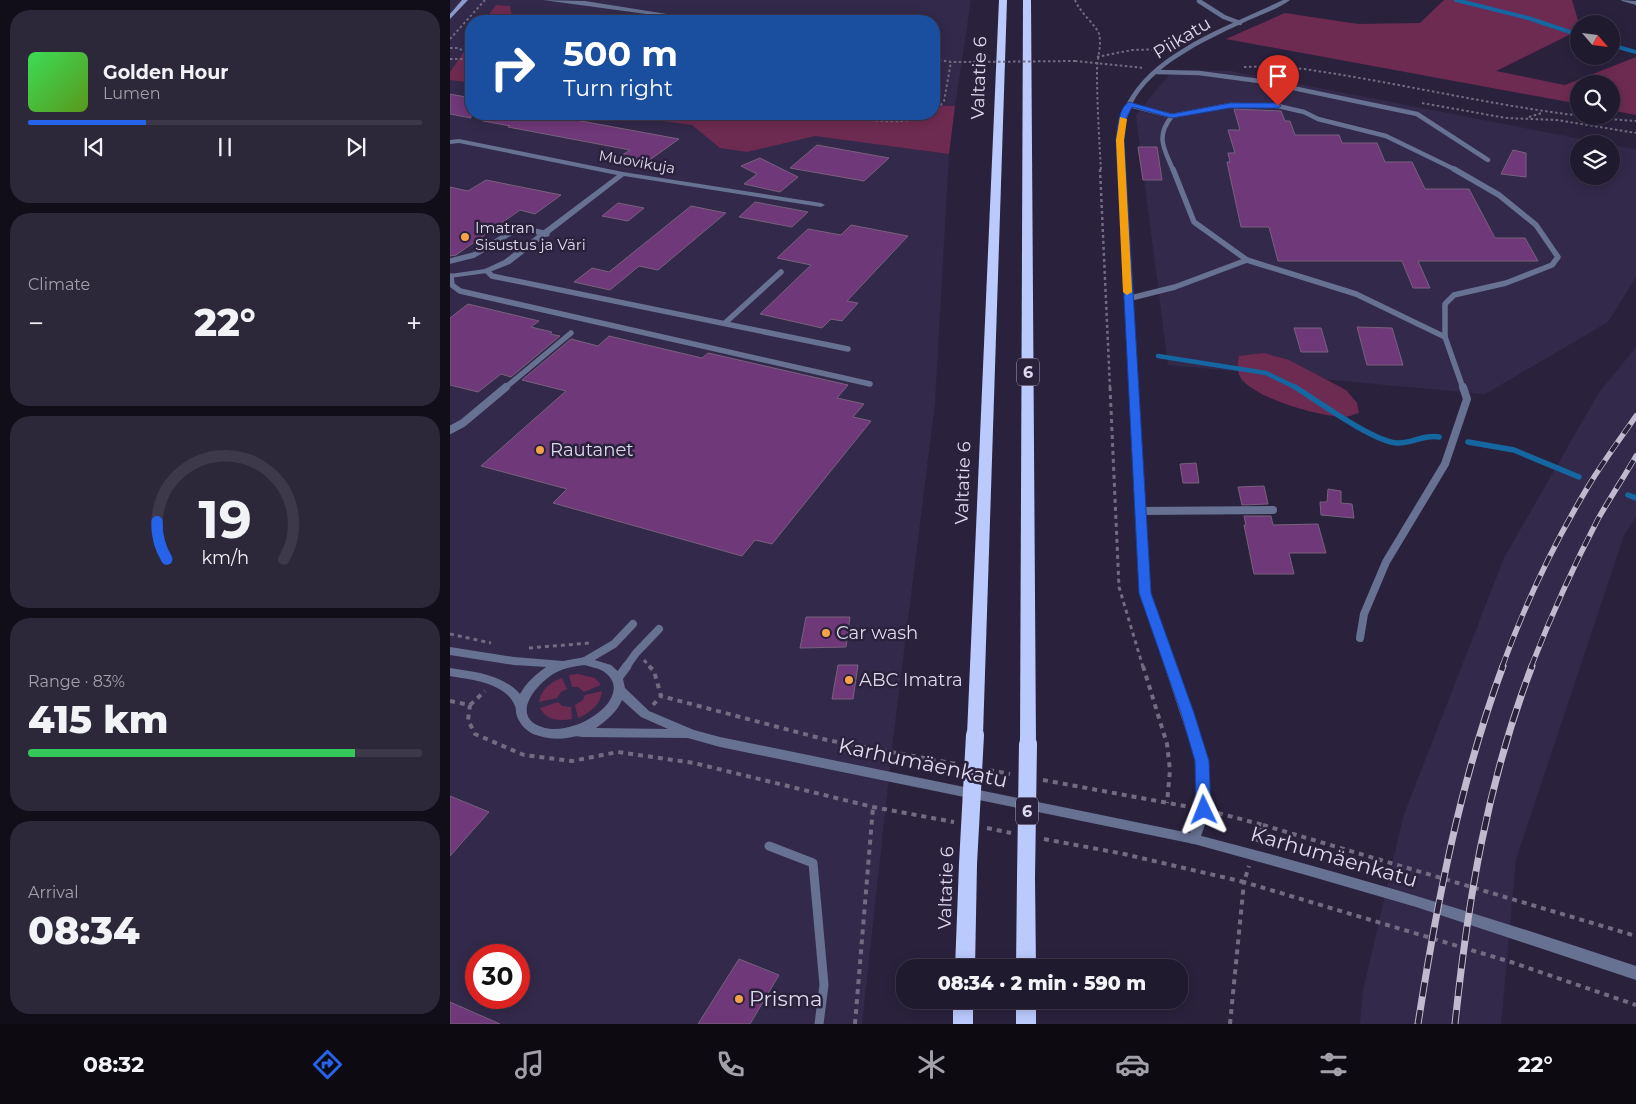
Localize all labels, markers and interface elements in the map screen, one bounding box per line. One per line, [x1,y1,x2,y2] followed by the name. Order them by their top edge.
[1149,12,1215,64] street label: Piikatu
[1570,15,1620,65] north arrow
[1570,15,1620,185] map controls
[563,32,678,75] text: 500 m
[480,35,545,100] icon: right
[967,36,991,120] street label: Valtatie 6
[1257,55,1299,106] pin
[103,61,229,84] text: Golden Hour
[1264,62,1292,90] icon: arrive
[563,75,673,102] text: Turn right
[1570,75,1620,125] button: search
[103,84,161,103] text: Lumen
[80,133,108,161] icon: previous
[211,133,239,161] icon: pause
[342,133,370,161] icon: next
[1570,135,1620,185] button: layers
[597,145,677,178] street label: Muovikuja
[475,218,586,254] place label: Imatran Sisustus ja Väri
[459,231,471,243] marker: Imatran Sisustus ja Väri
[28,275,90,294] text: Climate
[194,299,256,346] text: 22°
[28,306,44,340] text: −
[406,306,422,340] text: +
[1017,358,1039,386] road number: 6
[550,439,634,461] place label: Rautanet
[951,441,975,525] street label: Valtatie 6
[534,444,546,456] marker: Rautanet
[198,488,252,551] text: 19
[201,547,249,568] text: km/h
[836,622,918,644] place label: Car wash
[820,627,832,639] marker: Car wash
[859,669,963,691] place label: ABC Imatra
[28,672,125,691] text: Range · 83%
[843,674,855,686] marker: ABC Imatra
[28,696,169,743] text: 415 km
[836,732,1010,793] street label: Karhumäenkatu
[1177,783,1229,835] position arrow
[1016,798,1038,824] road number: 6
[1248,821,1421,892] street label: Karhumäenkatu
[934,846,958,930] street label: Valtatie 6
[28,883,78,902] text: Arrival
[28,907,140,954] text: 08:34
[465,944,530,1009] speed limit sign: 30
[938,972,1146,995] text: 08:34 · 2 min · 590 m
[749,986,822,1011] place label: Prisma
[733,993,745,1005] marker: Prisma
[310,1047,345,1082] icon: directions
[512,1047,547,1082] icon: music
[713,1047,748,1082] icon: phone
[914,1047,949,1082] icon: climate
[1115,1047,1150,1082] icon: car
[1316,1047,1351,1082] icon: filters
[83,1051,144,1078] text: 08:32
[1518,1051,1553,1078] text: 22°

